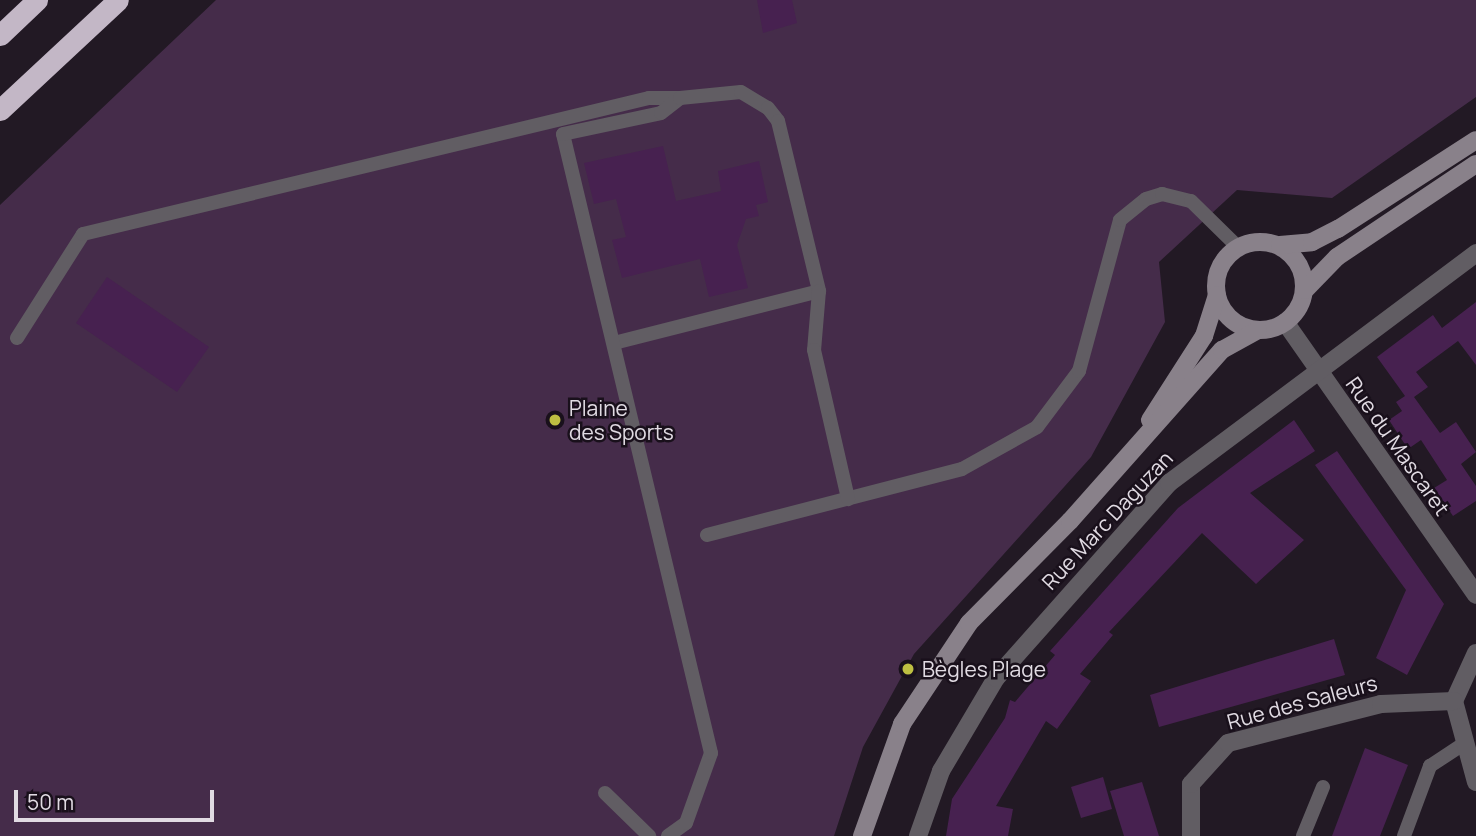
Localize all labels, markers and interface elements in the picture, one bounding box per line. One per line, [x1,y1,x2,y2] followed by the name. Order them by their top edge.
[1341,372,1455,520] street label: Rue du Mascaret
[569,395,674,445] place label: Plaine des Sports
[547,412,563,428] marker: Plaine des Sports
[1036,446,1178,594] street label: Rue Marc Daguzan
[922,656,1046,682] place label: Bègles Plage
[900,661,916,677] marker: Bègles Plage
[1224,670,1380,734] street label: Rue des Saleurs
[18,776,217,820] scale bar
[27,788,74,816] text: 50 m

